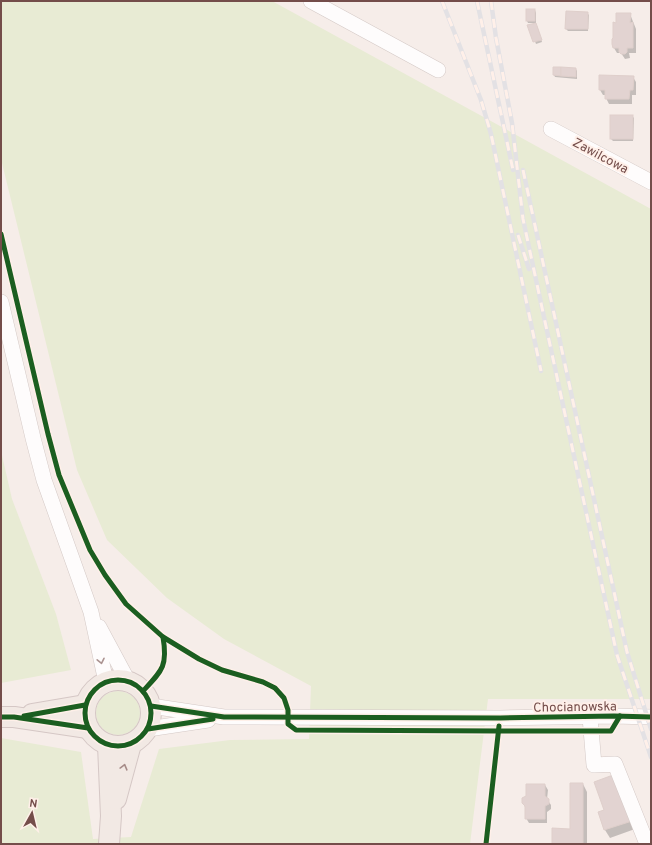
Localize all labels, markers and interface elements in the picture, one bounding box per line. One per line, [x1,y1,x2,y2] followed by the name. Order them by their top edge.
[569,135,631,178] street label: Zawilcowa
[97,657,105,664] one-way arrow
[533,699,617,717] street label: Chocianowska
[120,764,128,770] one-way arrow
[12,793,52,833] north arrow
[28,797,38,812] text: N

